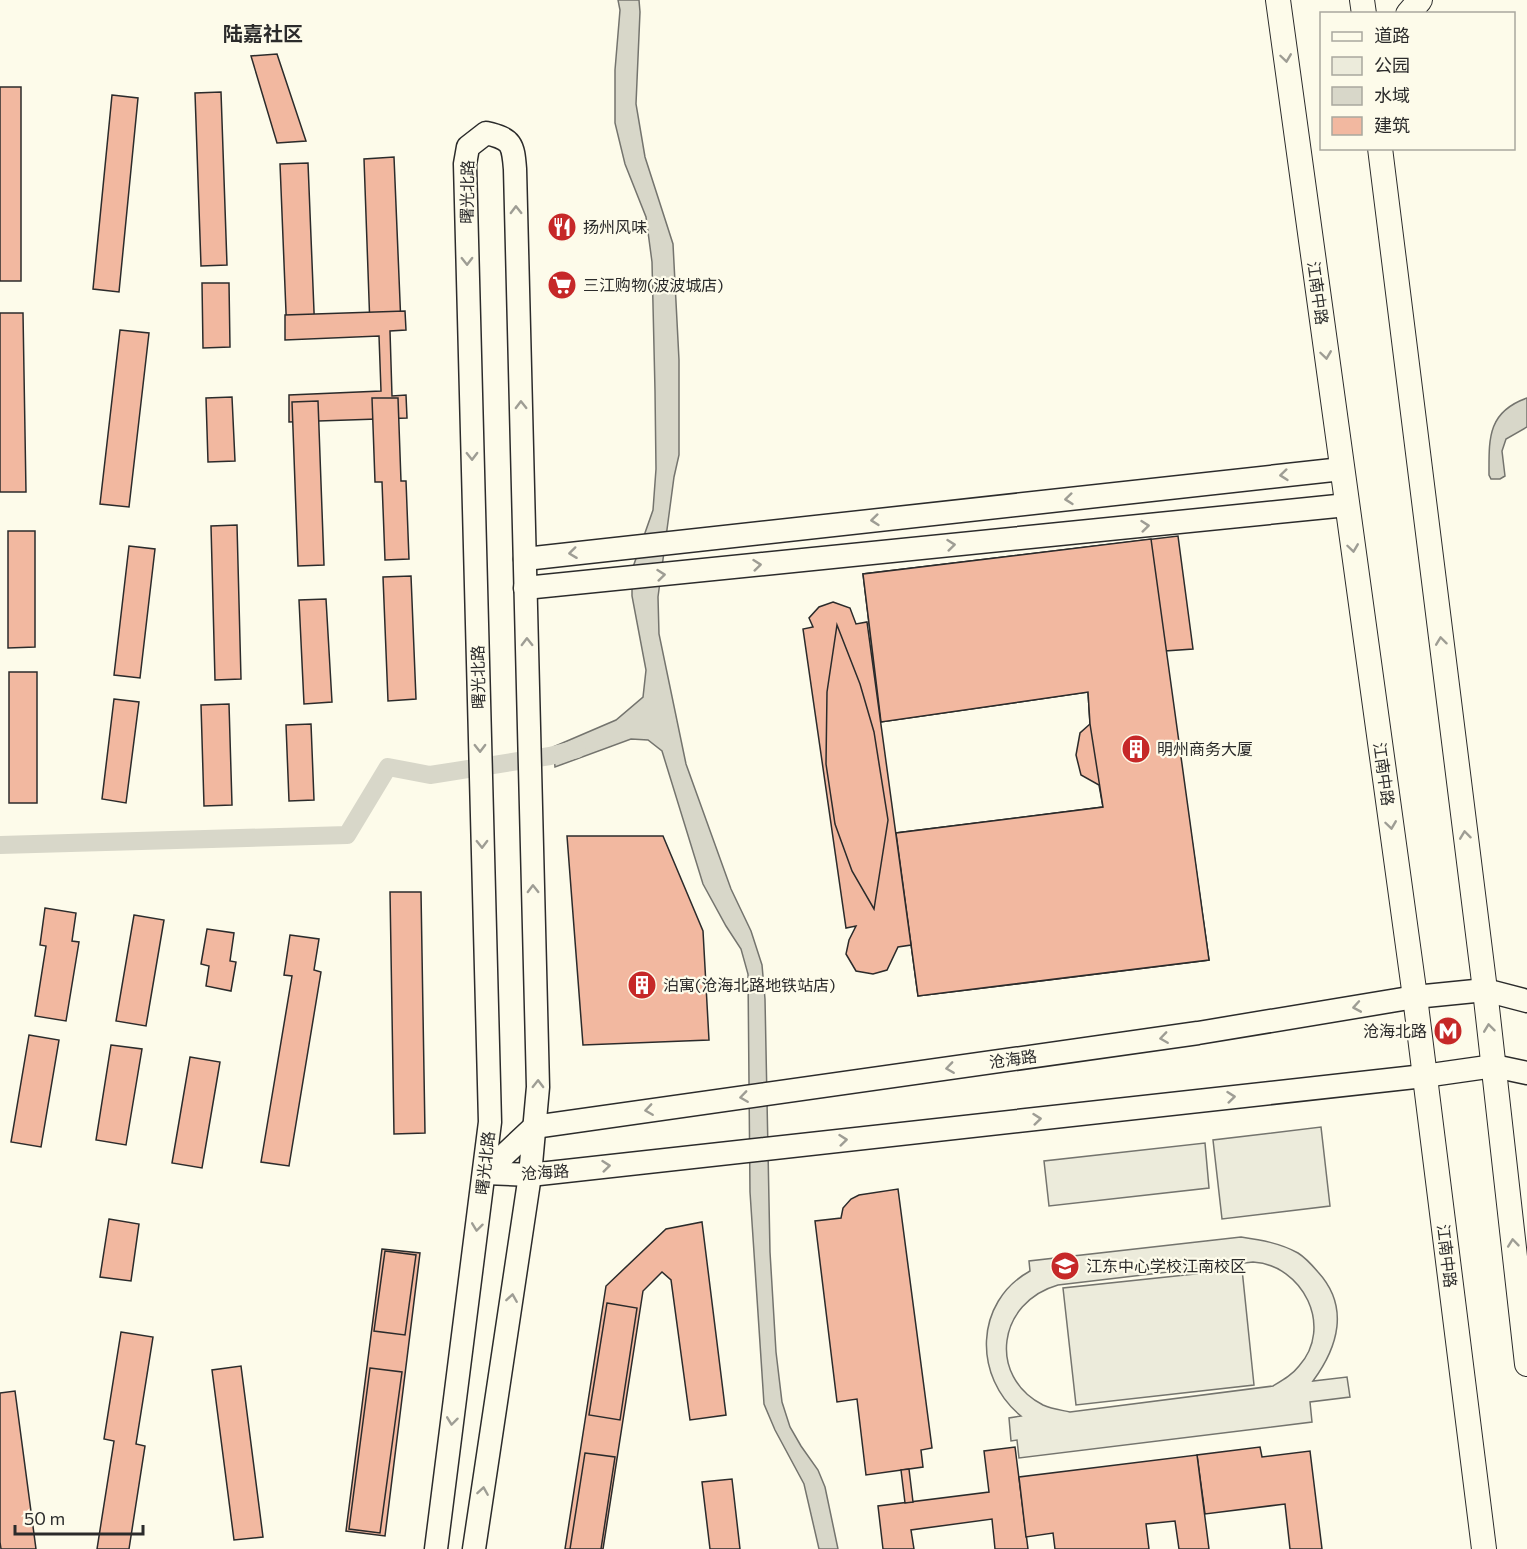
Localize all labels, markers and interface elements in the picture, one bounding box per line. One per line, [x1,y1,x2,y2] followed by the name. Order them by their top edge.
[1320,12,1515,150] legend
[223,21,303,45] district label: 陆嘉社区
[1374,24,1410,46] text: 道路
[1279,53,1291,63] one-way arrow
[1374,54,1410,76] text: 公园
[1374,84,1410,106] text: 水域
[1374,114,1410,136] text: 建筑
[456,160,477,224] street label: 曙光北路
[510,205,522,214] one-way arrow
[546,211,578,243] restaurant icon: 扬州风味
[583,217,647,236] place label: 扬州风味
[461,256,474,265] one-way arrow
[1305,260,1332,326] street label: 江南中路
[546,269,578,301] supermarket icon: 三江购物(波波城店)
[583,275,723,294] place label: 三江购物(波波城店)
[1320,351,1332,360] one-way arrow
[515,400,527,409] one-way arrow
[466,451,479,460] one-way arrow
[1279,468,1288,481] one-way arrow
[1065,492,1074,505] one-way arrow
[871,514,880,526] one-way arrow
[1141,520,1150,532] one-way arrow
[947,539,956,552] one-way arrow
[1346,544,1358,553] one-way arrow
[568,546,578,559] one-way arrow
[753,559,762,572] one-way arrow
[656,569,665,582] one-way arrow
[520,637,533,646] one-way arrow
[1436,637,1448,646] one-way arrow
[467,645,488,709] street label: 曙光北路
[1120,733,1152,765] building icon: 明州商务大厦
[1157,739,1253,758] place label: 明州商务大厦
[1371,741,1398,807] street label: 江南中路
[474,743,486,752] one-way arrow
[1384,820,1396,829] one-way arrow
[1460,830,1472,839] one-way arrow
[476,840,489,849] one-way arrow
[527,885,539,894] one-way arrow
[626,969,658,1001] building icon: 泊寓(沧海北路地铁站店)
[663,975,835,994] place label: 泊寓(沧海北路地铁站店)
[1352,1000,1361,1012] one-way arrow
[1432,1015,1464,1047] metro station icon: 沧海北路
[1363,1021,1427,1040] place label: 沧海北路
[1483,1024,1496,1033] one-way arrow
[1160,1032,1169,1044] one-way arrow
[988,1046,1038,1071] street label: 沧海路
[946,1062,955,1074] one-way arrow
[531,1080,544,1089] one-way arrow
[740,1091,749,1103] one-way arrow
[1226,1091,1235,1104] one-way arrow
[645,1104,654,1116] one-way arrow
[1032,1113,1041,1125] one-way arrow
[472,1130,497,1196] street label: 曙光北路
[839,1134,848,1147] one-way arrow
[520,1160,570,1183] street label: 沧海路
[601,1160,610,1173] one-way arrow
[472,1223,484,1232] one-way arrow
[1434,1223,1461,1289] street label: 江南中路
[1508,1238,1520,1247] one-way arrow
[1049,1250,1081,1282] school or university icon: 江东中心学校江南校区
[1086,1256,1246,1275] place label: 江东中心学校江南校区
[505,1294,517,1303] one-way arrow
[447,1416,459,1425] one-way arrow
[476,1487,488,1496] one-way arrow
[15,1498,142,1536] scale bar
[24,1507,65,1529] text: 50 m

